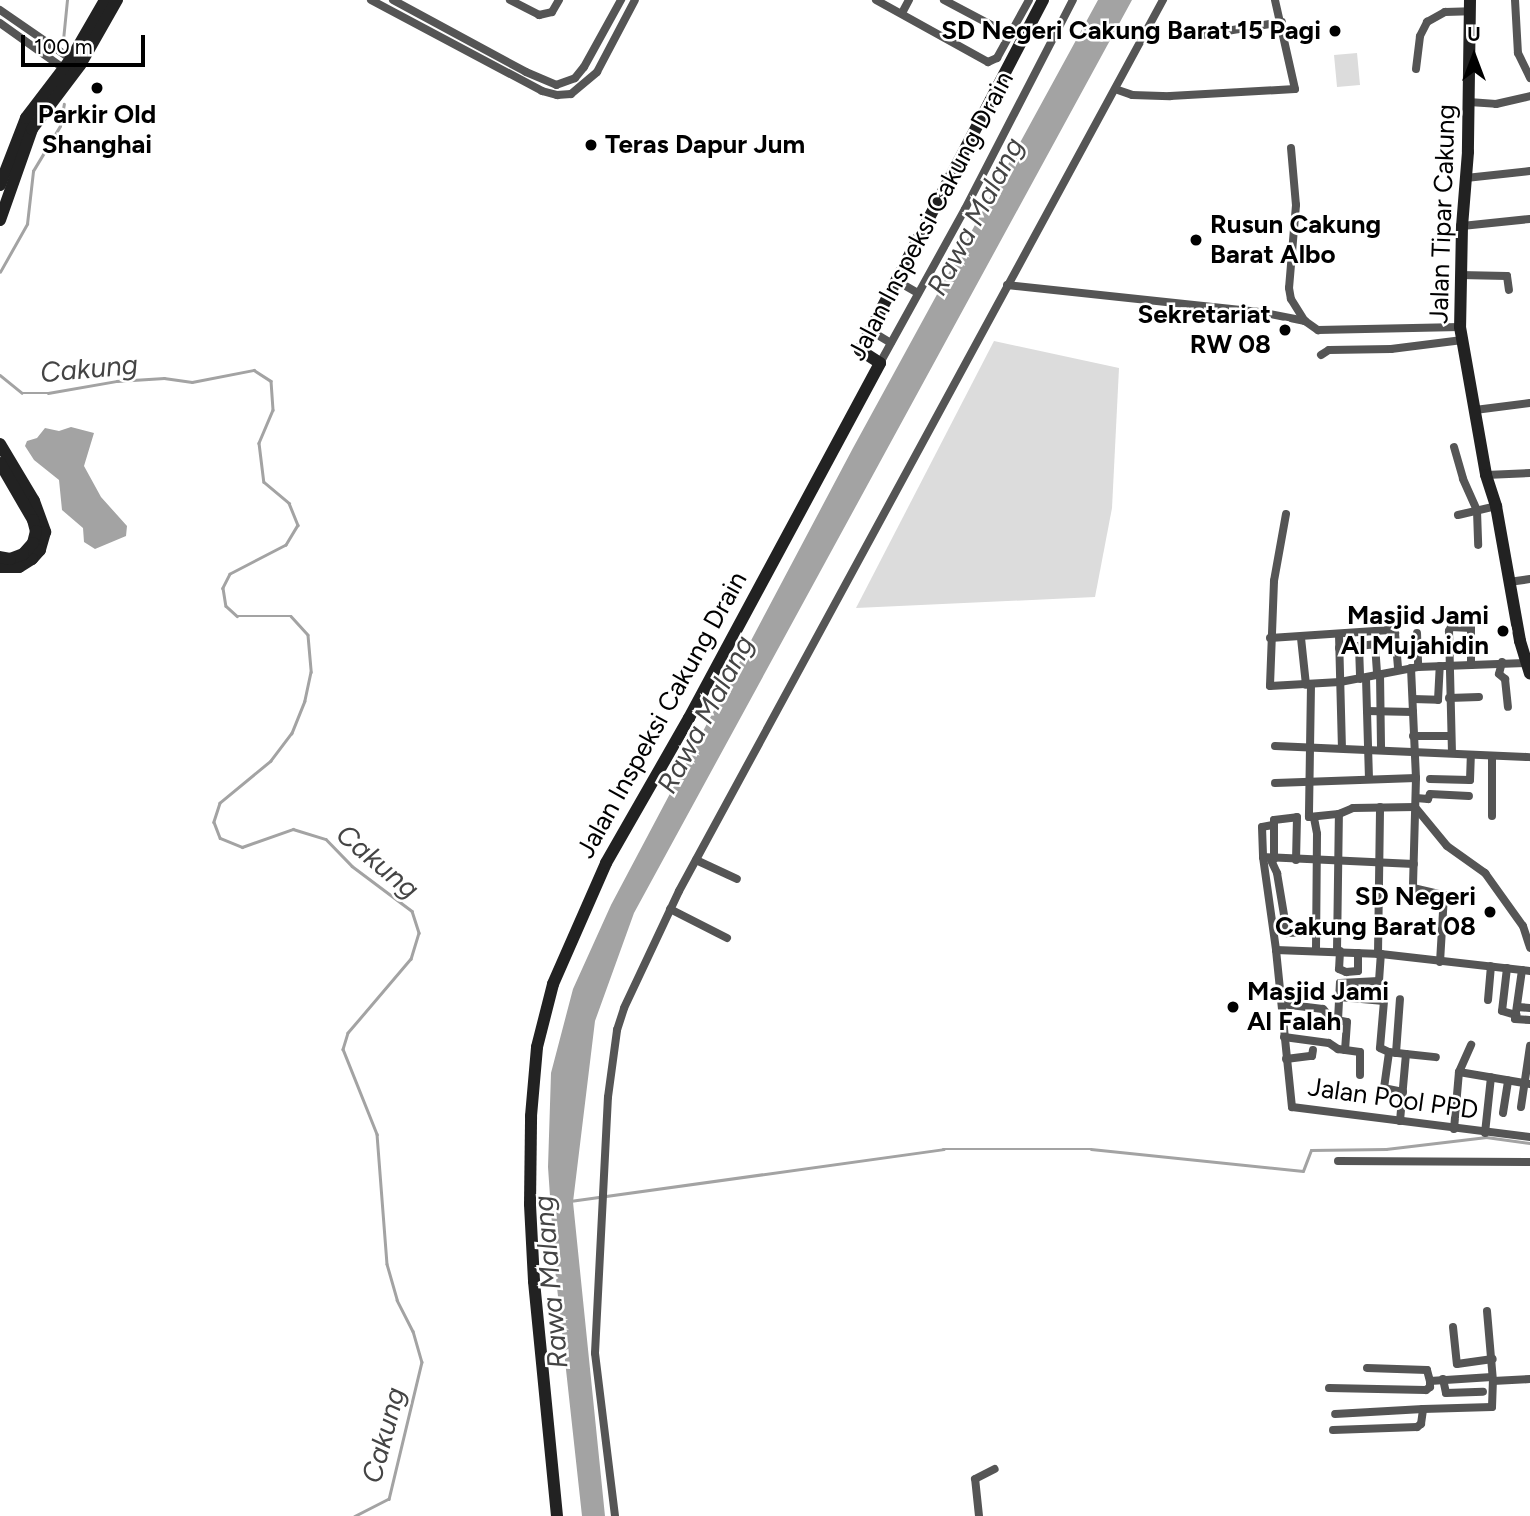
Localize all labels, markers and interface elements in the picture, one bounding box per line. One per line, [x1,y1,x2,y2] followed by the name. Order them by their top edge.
[941,15,1321,47] place label: SD Negeri Cakung Barat 15 Pagi
[24,21,149,65] scale bar
[1439,21,1509,91] north arrow
[1327,23,1343,39] marker: SD Negeri Cakung Barat 15 Pagi
[1467,23,1481,46] text: U
[34,34,93,59] text: 100 m
[841,66,1021,366] street label: Jalan Inspeksi Cakung Drain
[89,80,105,96] marker: Parkir Old Shanghai
[38,99,156,160] place label: Parkir Old Shanghai
[1424,104,1462,324] street label: Jalan Tipar Cakung
[605,129,805,161] place label: Teras Dapur Jum
[919,131,1031,301] water label: Rawa Malang
[583,137,599,153] marker: Teras Dapur Jum
[1210,209,1381,270] place label: Rusun Cakung Barat Albo
[1188,232,1204,248] marker: Rusun Cakung Barat Albo
[1138,299,1271,360] place label: Sekretariat RW 08
[1277,322,1293,338] marker: Sekretariat RW 08
[39,347,139,389] water label: Cakung
[570,566,754,864] street label: Jalan Inspeksi Cakung Drain
[1341,600,1489,662] place label: Masjid Jami Al Mujahidin
[1495,623,1511,639] marker: Masjid Jami Al Mujahidin
[649,629,761,799] water label: Rawa Malang
[330,817,426,905] water label: Cakung
[1275,881,1476,942] place label: SD Negeri Cakung Barat 08
[1482,904,1498,920] marker: SD Negeri Cakung Barat 08
[1247,976,1389,1038] place label: Masjid Jami Al Falah
[1225,999,1241,1015] marker: Masjid Jami Al Falah
[1306,1072,1480,1126] street label: Jalan Pool PPD
[526,1194,574,1370] water label: Rawa Malang
[354,1383,412,1487] water label: Cakung

